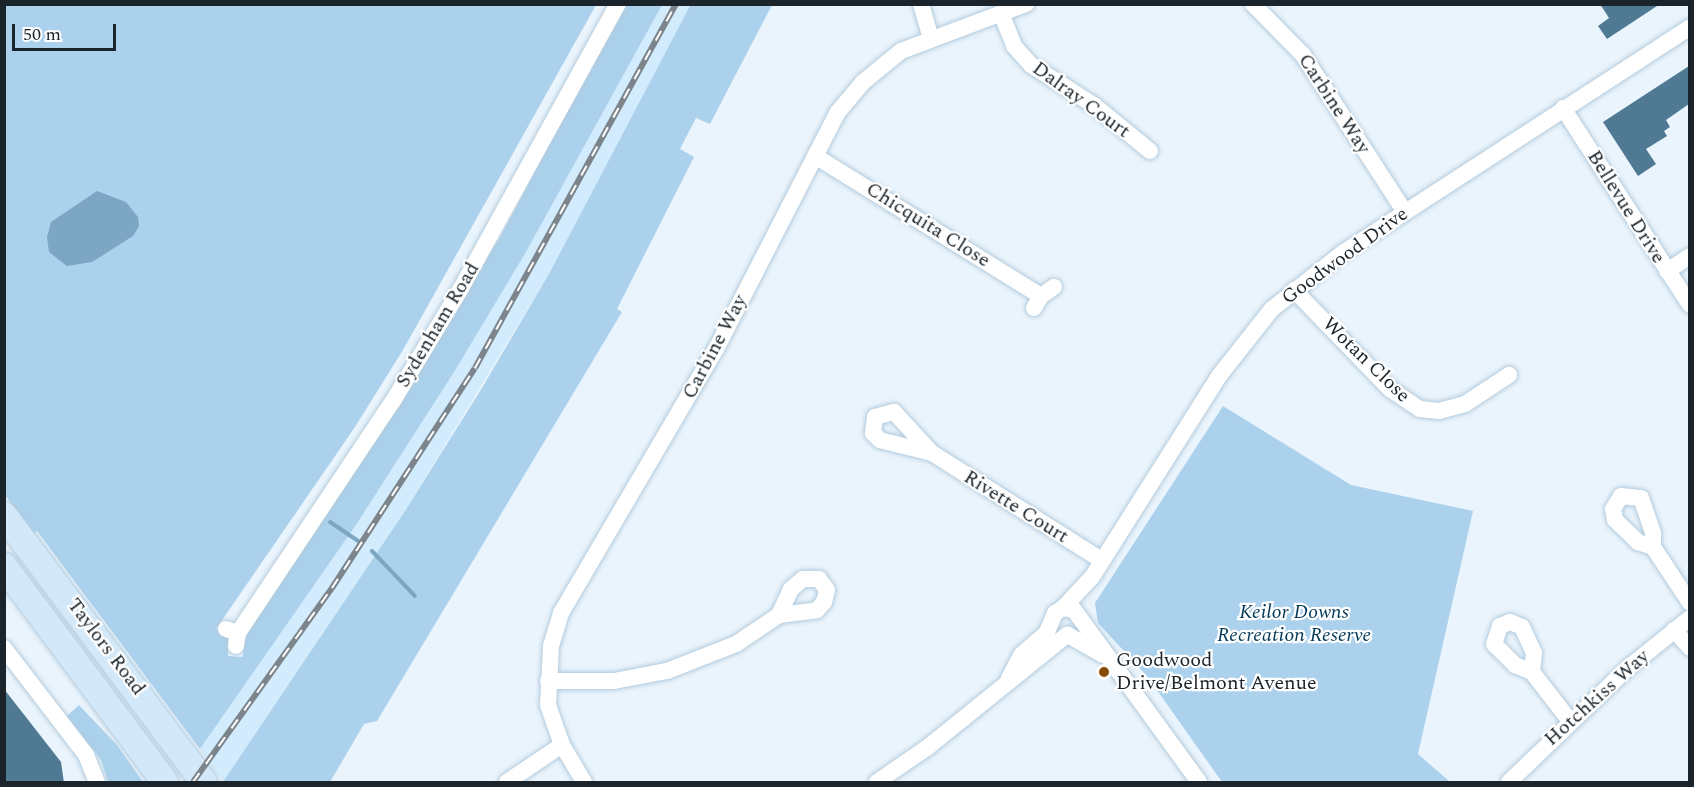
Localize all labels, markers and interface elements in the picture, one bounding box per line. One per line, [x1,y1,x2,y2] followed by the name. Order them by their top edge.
[15,12,118,50] scale bar
[23,21,61,48] text: 50 m
[1293,49,1375,159] street label: Carbine Way
[1027,56,1135,144] street label: Dalray Court
[1582,146,1670,268] street label: Bellevue Drive
[861,177,995,273] street label: Chicquita Close
[1277,202,1413,310] street label: Goodwood Drive
[391,258,485,392] street label: Sydenham Road
[678,291,752,403] street label: Carbine Way
[1317,312,1415,408] street label: Wotan Close
[959,465,1073,549] street label: Rivette Court
[62,594,150,700] street label: Taylors Road
[1217,600,1371,647] park label: Keilor Downs Recreation Reserve
[1540,645,1654,751] street label: Hotchkiss Way
[1116,648,1317,695] place label: Goodwood Drive/Belmont Avenue
[1097,665,1111,679] marker: Goodwood Drive/Belmont Avenue

